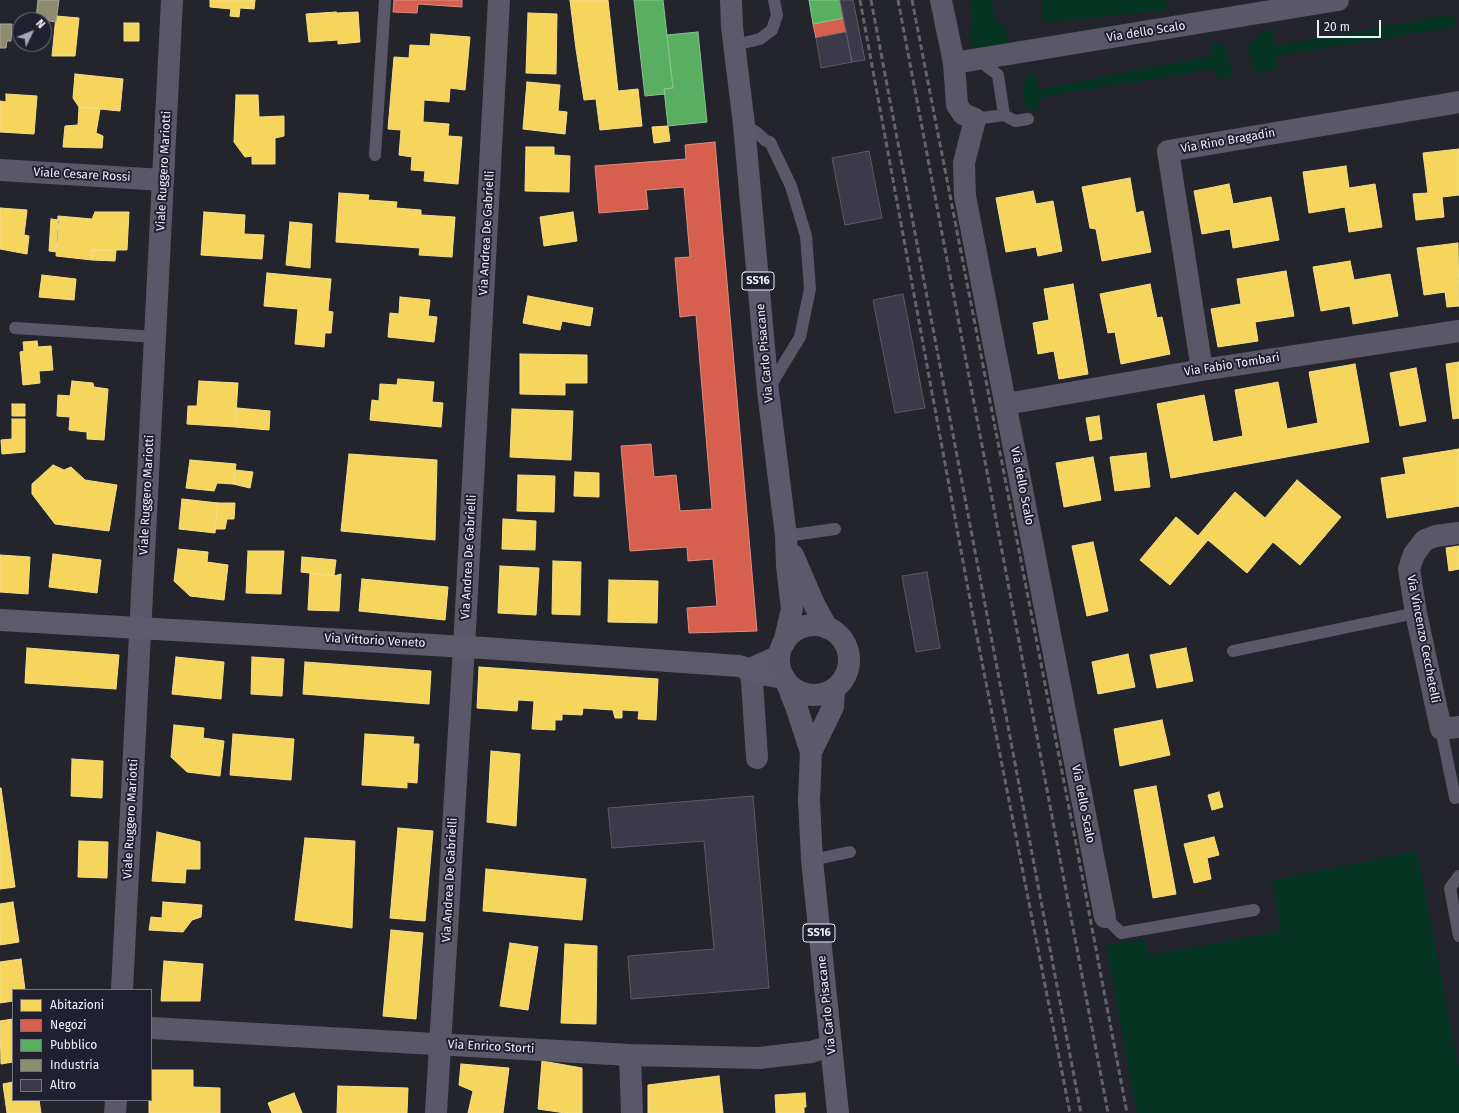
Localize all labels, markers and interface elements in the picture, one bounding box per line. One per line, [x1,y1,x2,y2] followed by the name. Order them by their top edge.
[12,12,52,52] north arrow
[1319,12,1383,38] scale bar
[33,17,48,31] text: N
[1106,19,1186,45] street label: Via dello Scalo
[1324,20,1350,34] text: 20 m
[154,111,174,231] street label: Viale Ruggero Mariotti
[1180,126,1276,156] street label: Via Rino Bragadin
[33,165,131,185] street label: Viale Cesare Rossi
[477,170,497,296] street label: Via Andrea De Gabrielli
[742,272,774,290] road number: SS16
[754,303,776,403] street label: Via Carlo Pisacane
[1183,350,1281,380] street label: Via Fabio Tombari
[137,435,157,555] street label: Viale Ruggero Mariotti
[1007,446,1037,526] street label: Via dello Scalo
[459,494,479,620] street label: Via Andrea De Gabrielli
[1404,574,1442,704] street label: Via Vincenzo Cecchetelli
[324,631,426,651] street label: Via Vittorio Veneto
[121,759,141,879] street label: Viale Ruggero Mariotti
[1068,764,1098,844] street label: Via dello Scalo
[440,817,460,943] street label: Via Andrea De Gabrielli
[803,924,835,942] road number: SS16
[815,955,839,1055] street label: Via Carlo Pisacane
[12,989,152,1101] legend
[50,998,104,1012] text: Abitazioni
[50,1018,86,1032] text: Negozi
[50,1038,97,1052] text: Pubblico
[447,1038,535,1056] street label: Via Enrico Storti
[50,1058,99,1072] text: Industria
[50,1078,76,1092] text: Altro

